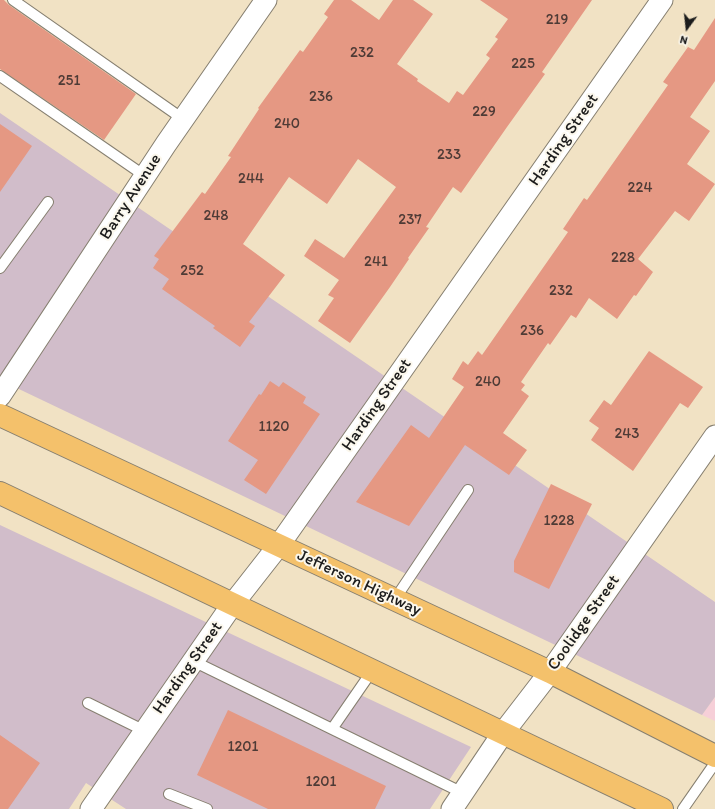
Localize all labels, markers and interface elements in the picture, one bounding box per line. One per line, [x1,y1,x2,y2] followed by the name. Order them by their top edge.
[667,8,707,48] north arrow
[546,11,568,29] house number: 219
[678,33,689,47] text: N
[350,44,374,62] house number: 232
[511,55,535,73] house number: 225
[58,72,80,90] house number: 251
[309,88,333,106] house number: 236
[525,90,603,190] street label: Harding Street
[472,103,496,121] house number: 229
[274,115,300,133] house number: 240
[437,146,461,164] house number: 233
[96,150,166,244] street label: Barry Avenue
[238,170,264,188] house number: 244
[628,179,652,197] house number: 224
[203,207,229,225] house number: 248
[398,211,422,229] house number: 237
[611,249,635,267] house number: 228
[364,253,388,271] house number: 241
[180,262,204,280] house number: 252
[549,282,573,300] house number: 232
[520,322,544,340] house number: 236
[338,355,416,455] street label: Harding Street
[475,373,501,391] house number: 240
[258,418,290,436] house number: 1120
[614,425,640,443] house number: 243
[544,512,574,530] house number: 1228
[294,545,424,621] street label: Jefferson Highway
[544,571,624,675] street label: Coolidge Street
[149,618,227,718] street label: Harding Street
[227,738,259,756] house number: 1201
[305,773,337,791] house number: 1201

